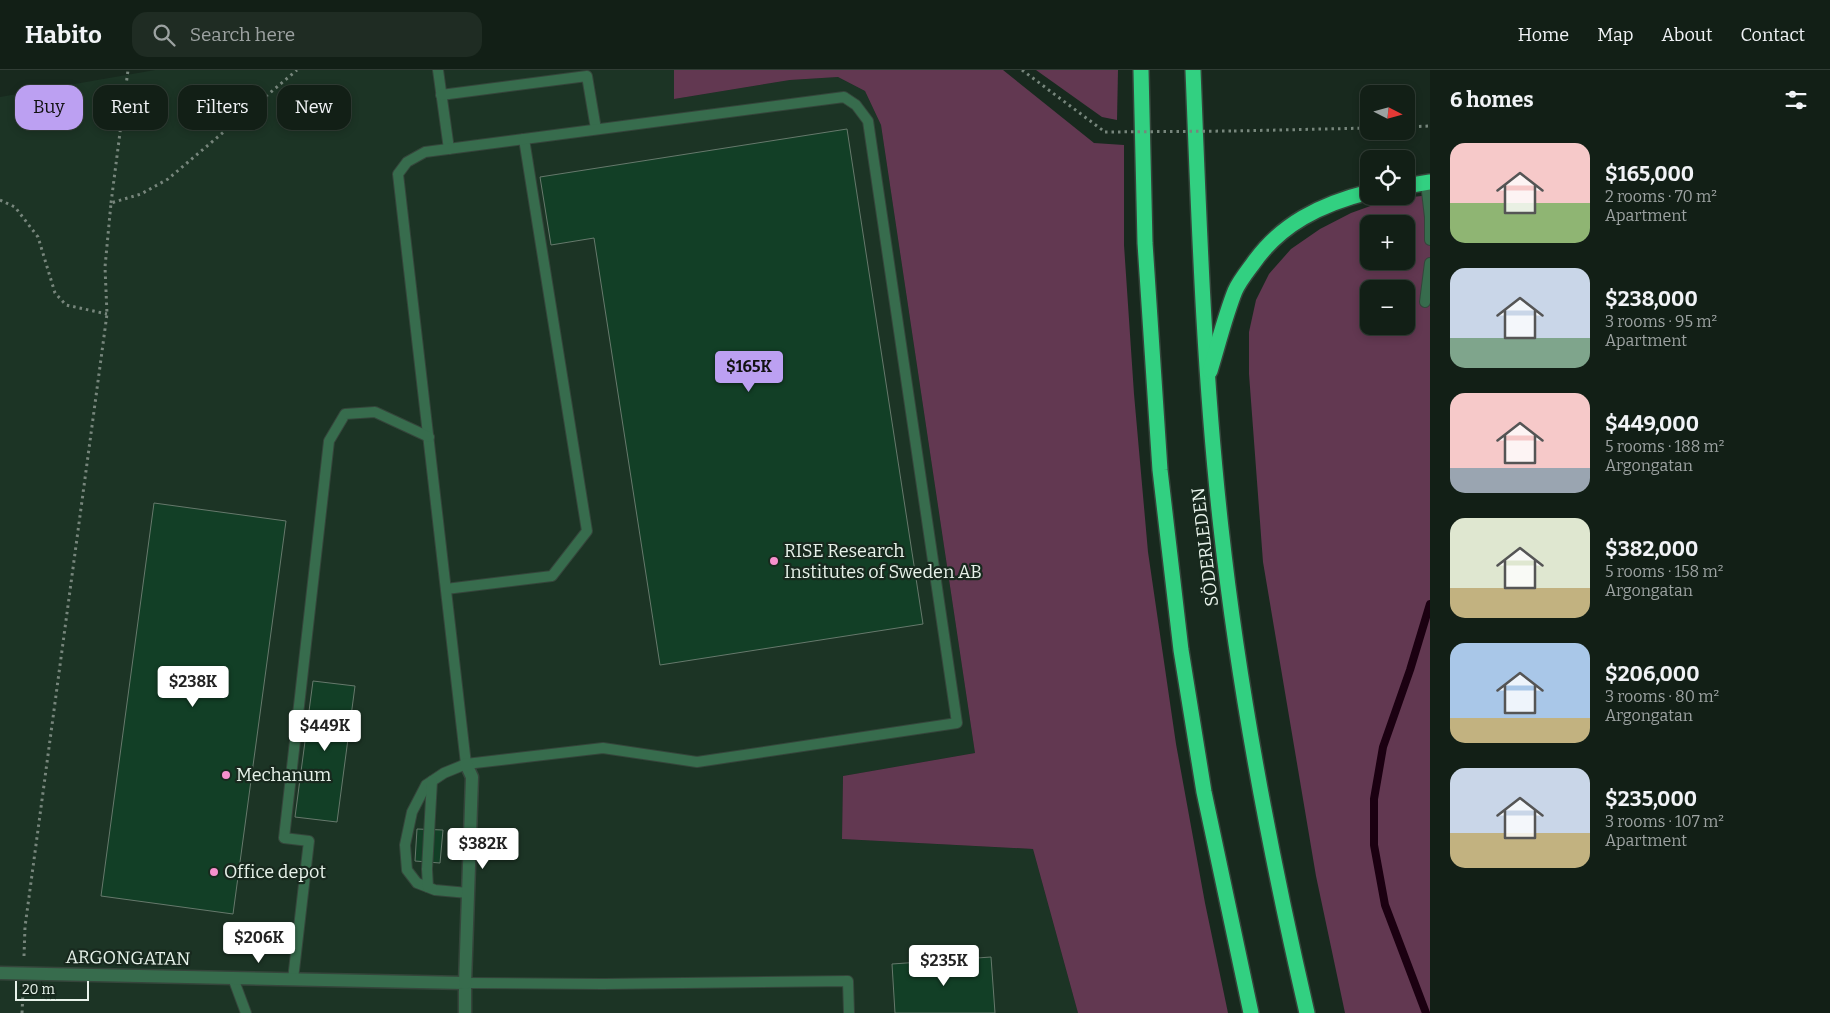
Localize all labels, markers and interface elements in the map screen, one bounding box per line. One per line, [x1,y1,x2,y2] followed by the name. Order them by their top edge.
[132,12,482,57] search box
[25,21,102,49] text: Habito
[150,21,178,49] icon: search
[190,23,295,46] text: Search here
[1518,24,1569,46] text: Home
[1597,24,1633,46] text: Map
[1661,24,1712,46] text: About
[1740,24,1805,46] text: Contact
[15,85,83,130] chip: Buy
[93,85,168,130] chip: Rent
[178,85,267,130] chip: Filters
[277,85,351,130] chip: New
[1360,85,1415,140] north arrow
[1360,85,1415,335] map controls
[1782,86,1810,114] icon: filters
[1450,87,1534,113] text: 6 homes
[1360,150,1415,205] button: locate
[1605,161,1694,187] text: $165,000
[1490,163,1550,223] icon: home
[1605,187,1717,206] text: 2 rooms · 70 m²
[1605,206,1687,225] text: Apartment
[1360,215,1415,270] button: +
[1360,280,1415,335] button: −
[1605,286,1698,312] text: $238,000
[1490,288,1550,348] icon: home
[1605,312,1717,331] text: 3 rooms · 95 m²
[1605,331,1687,350] text: Apartment
[714,350,784,393] pin: $165K
[726,357,772,376] text: $165K
[1605,411,1699,437] text: $449,000
[1490,413,1550,473] icon: home
[1605,437,1724,456] text: 5 rooms · 188 m²
[1605,456,1693,475] text: Argongatan
[1187,486,1223,608] street label: SÖDERLEDEN
[1605,536,1698,562] text: $382,000
[1490,538,1550,598] icon: home
[784,540,982,583] place label: RISE Research Institutes of Sweden AB
[768,555,780,567] marker: RISE Research Institutes of Sweden AB
[1605,562,1723,581] text: 5 rooms · 158 m²
[1605,581,1693,600] text: Argongatan
[1605,661,1700,687] text: $206,000
[1490,663,1550,723] icon: home
[158,666,228,708] pin: $238K
[169,672,217,691] text: $238K
[1605,687,1719,706] text: 3 rooms · 80 m²
[1605,706,1693,725] text: Argongatan
[290,710,360,752] pin: $449K
[300,716,350,735] text: $449K
[236,764,331,786] place label: Mechanum
[220,769,232,781] marker: Mechanum
[1605,786,1697,812] text: $235,000
[1490,788,1550,848] icon: home
[1605,812,1724,831] text: 3 rooms · 107 m²
[448,828,518,870] pin: $382K
[1605,831,1687,850] text: Apartment
[458,834,508,853] text: $382K
[224,861,326,883] place label: Office depot
[208,866,220,878] marker: Office depot
[224,922,294,964] pin: $206K
[234,928,284,947] text: $206K
[909,944,979,987] pin: $235K
[65,946,191,970] street label: ARGONGATAN
[920,951,968,970] text: $235K
[15,978,89,1001] scale bar
[22,981,55,998] text: 20 m

